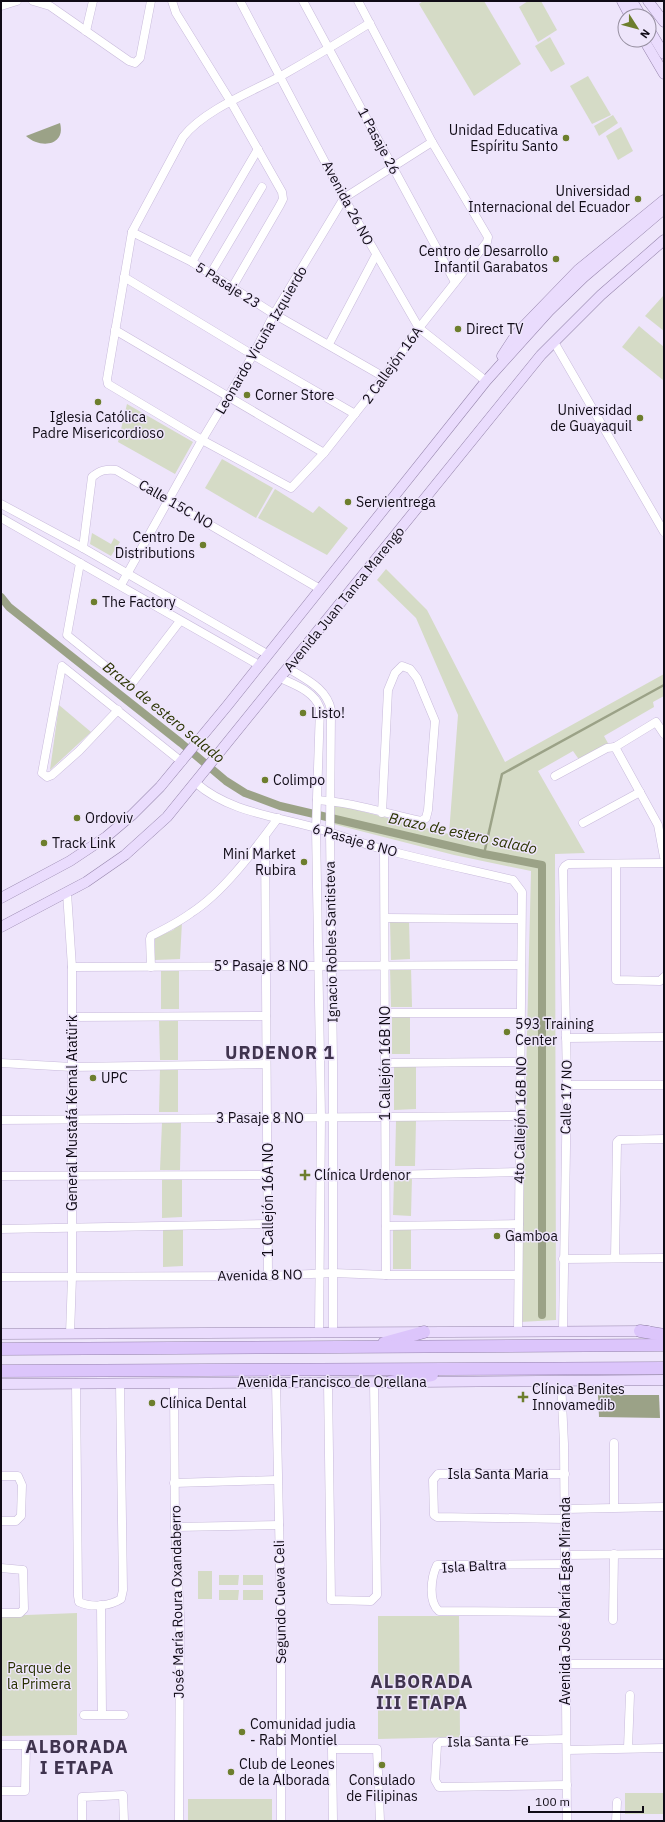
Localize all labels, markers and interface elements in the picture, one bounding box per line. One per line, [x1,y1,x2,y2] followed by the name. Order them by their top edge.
[617,8,657,48] north arrow
[637,27,653,41] text: N
[354,104,404,178] street label: 1 Pasaje 26
[449,121,559,155] place label: Unidad Educativa Espíritu Santo
[561,133,571,143] marker: Unidad Educativa Espíritu Santo
[318,158,378,249] street label: Avenida 26 NO
[468,182,630,216] place label: Universidad Internacional del Ecuador
[633,194,643,204] marker: Universidad Internacional del Ecuador
[419,242,548,276] place label: Centro de Desarrollo Infantil Garabatos
[551,254,561,264] marker: Centro de Desarrollo Infantil Garabatos
[192,258,264,312] street label: 5 Pasaje 23
[211,263,311,417] street label: Leonardo Vicuña Izquierdo
[466,320,524,338] place label: Direct TV
[358,323,426,407] street label: 2 Callejón 16A
[453,324,463,334] marker: Direct TV
[255,386,335,404] place label: Corner Store
[242,390,252,400] marker: Corner Store
[93,397,103,407] marker: Iglesia Católica Padre Misericordioso
[550,401,632,435] place label: Universidad de Guayaquil
[32,408,164,442] place label: Iglesia Católica Padre Misericordioso
[635,413,645,423] marker: Universidad de Guayaquil
[135,475,217,533] street label: Calle 15C NO
[356,493,436,511] place label: Servientrega
[343,497,353,507] marker: Servientrega
[280,522,408,676] street label: Avenida Juan Tanca Marengo
[115,528,195,562] place label: Centro De Distributions
[198,540,208,550] marker: Centro De Distributions
[102,593,176,611] place label: The Factory
[89,597,99,607] marker: The Factory
[99,657,229,767] water label: Brazo de estero salado
[311,704,345,722] place label: Listo!
[298,708,308,718] marker: Listo!
[273,771,325,789] place label: Colimpo
[260,775,270,785] marker: Colimpo
[387,808,539,858] water label: Brazo de estero salado
[85,809,133,827] place label: Ordoviv
[72,813,82,823] marker: Ordoviv
[310,819,400,861] street label: 6 Pasaje 8 NO
[52,834,116,852] place label: Track Link
[39,838,49,848] marker: Track Link
[223,845,297,879] place label: Mini Market Rubira
[299,857,309,867] marker: Mini Market Rubira
[321,860,341,1023] street label: Ignacio Robles Santisteva
[214,957,308,975] street label: 5° Pasaje 8 NO
[376,1006,394,1120] street label: 1 Callejón 16B NO
[63,1014,81,1211] street label: General Mustafá Kemal Atatürk
[515,1015,594,1049] place label: 593 Training Center
[502,1027,512,1037] marker: 593 Training Center
[225,1041,335,1064] district label: URDENOR 1
[510,1056,530,1184] street label: 4to Callejón 16B NO
[556,1059,576,1134] street label: Calle 17 NO
[101,1069,128,1087] place label: UPC
[88,1073,98,1083] marker: UPC
[216,1109,304,1127] street label: 3 Pasaje 8 NO
[259,1143,277,1257] street label: 1 Callejón 16A NO
[314,1166,411,1184] place label: Clínica Urdenor
[299,1169,311,1181] marker: Clínica Urdenor
[505,1227,558,1245] place label: Gamboa
[492,1231,502,1241] marker: Gamboa
[217,1265,303,1285] street label: Avenida 8 NO
[237,1373,427,1391] street label: Avenida Francisco de Orellana
[532,1380,625,1414] place label: Clínica Benites Innovamedib
[517,1391,529,1403] marker: Clínica Benites Innovamedib
[160,1394,247,1412] place label: Clínica Dental
[147,1398,157,1408] marker: Clínica Dental
[447,1465,549,1483] street label: Isla Santa Maria
[556,1496,574,1705] street label: Avenida José María Egas Miranda
[166,1505,188,1699] street label: José María Roura Oxandaberro
[270,1540,290,1664] street label: Segundo Cueva Celi
[441,1555,507,1577] street label: Isla Baltra
[7,1659,72,1693] park label: Parque de la Primera
[370,1670,474,1714] district label: ALBORADA III ETAPA
[250,1715,356,1749] place label: Comunidad judia - Rabi Montiel
[237,1727,247,1737] marker: Comunidad judia - Rabi Montiel
[447,1731,529,1751] street label: Isla Santa Fe
[25,1735,129,1779] district label: ALBORADA I ETAPA
[239,1755,335,1789] place label: Club de Leones de la Alborada
[377,1760,387,1770] marker: Consulado de Filipinas
[226,1767,236,1777] marker: Club de Leones de la Alborada
[346,1771,418,1805] place label: Consulado de Filipinas
[529,1788,643,1814] scale bar
[535,1794,570,1809] text: 100 m

